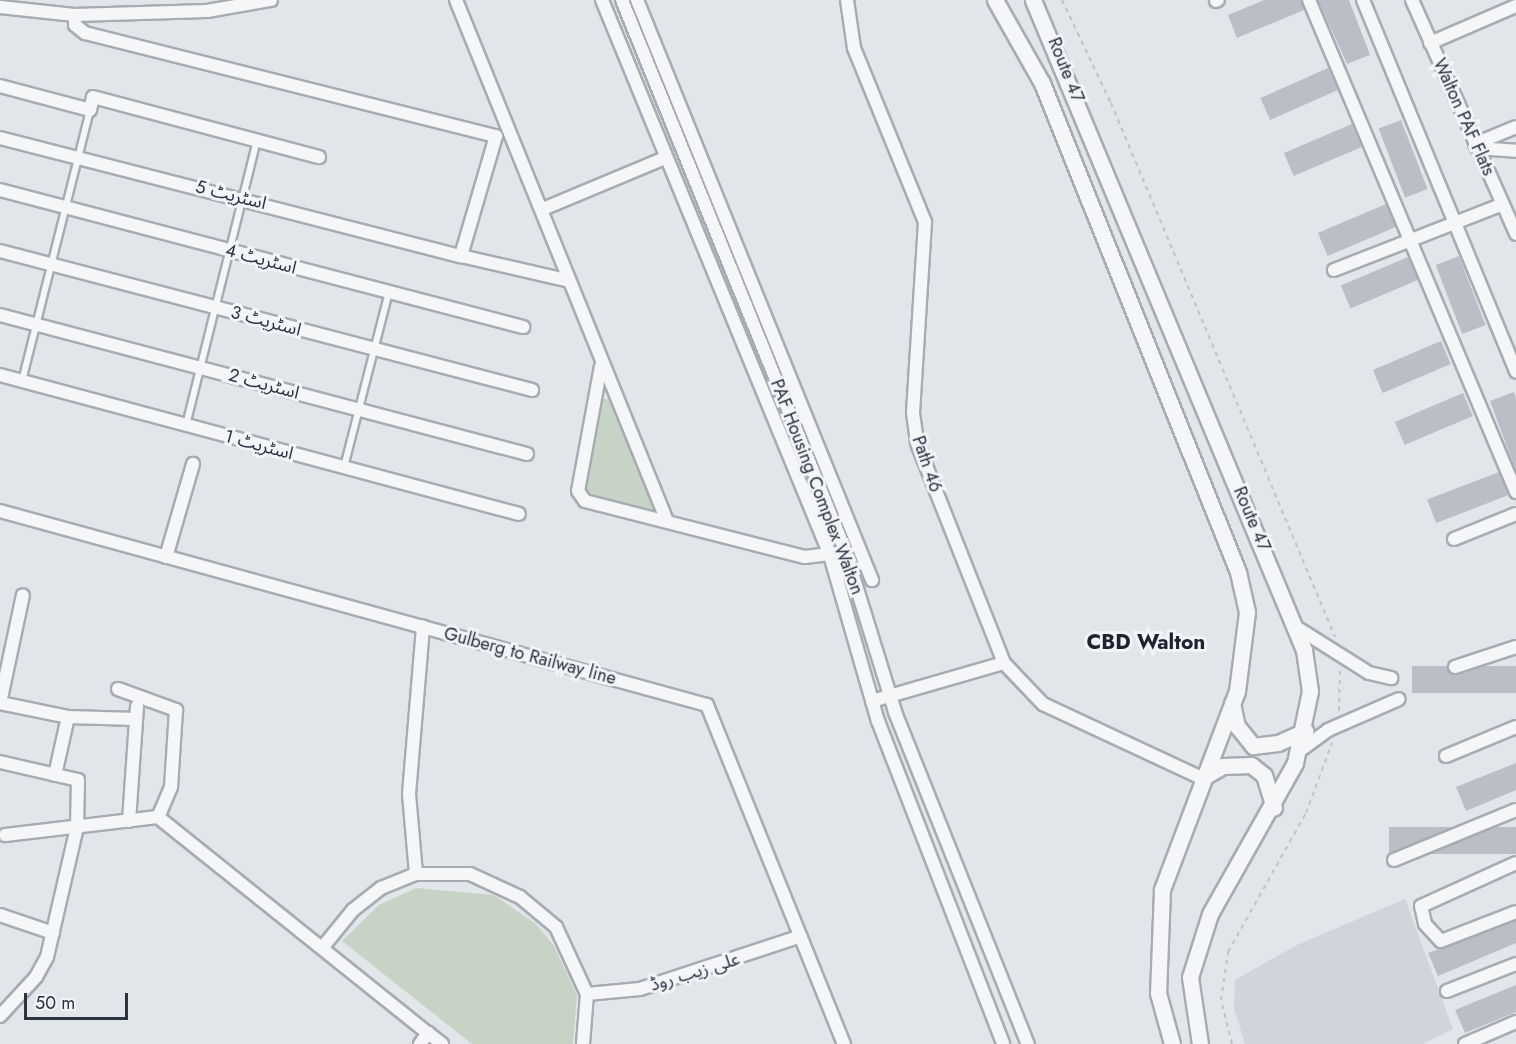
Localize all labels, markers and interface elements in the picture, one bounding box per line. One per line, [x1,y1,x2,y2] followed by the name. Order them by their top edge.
[1043,34,1089,106] street label: Route 47
[1428,55,1500,179] street label: Walton PAF Flats
[193,176,269,214] street label: اسٹریٹ 5
[223,239,299,279] street label: اسٹریٹ 4
[228,301,304,341] street label: اسٹریٹ 3
[226,364,302,404] street label: اسٹریٹ 2
[766,376,868,598] street label: PAF Housing Complex Walton
[222,425,296,465] street label: اسٹریٹ 1
[907,433,947,495] street label: Path 46
[1229,483,1275,555] street label: Route 47
[442,623,618,689] street label: Gulberg to Railway line
[1087,629,1205,655] district label: CBD Walton
[647,948,743,996] street label: علی زیب روڈ
[27,981,130,1019] scale bar
[35,990,75,1016] text: 50 m

